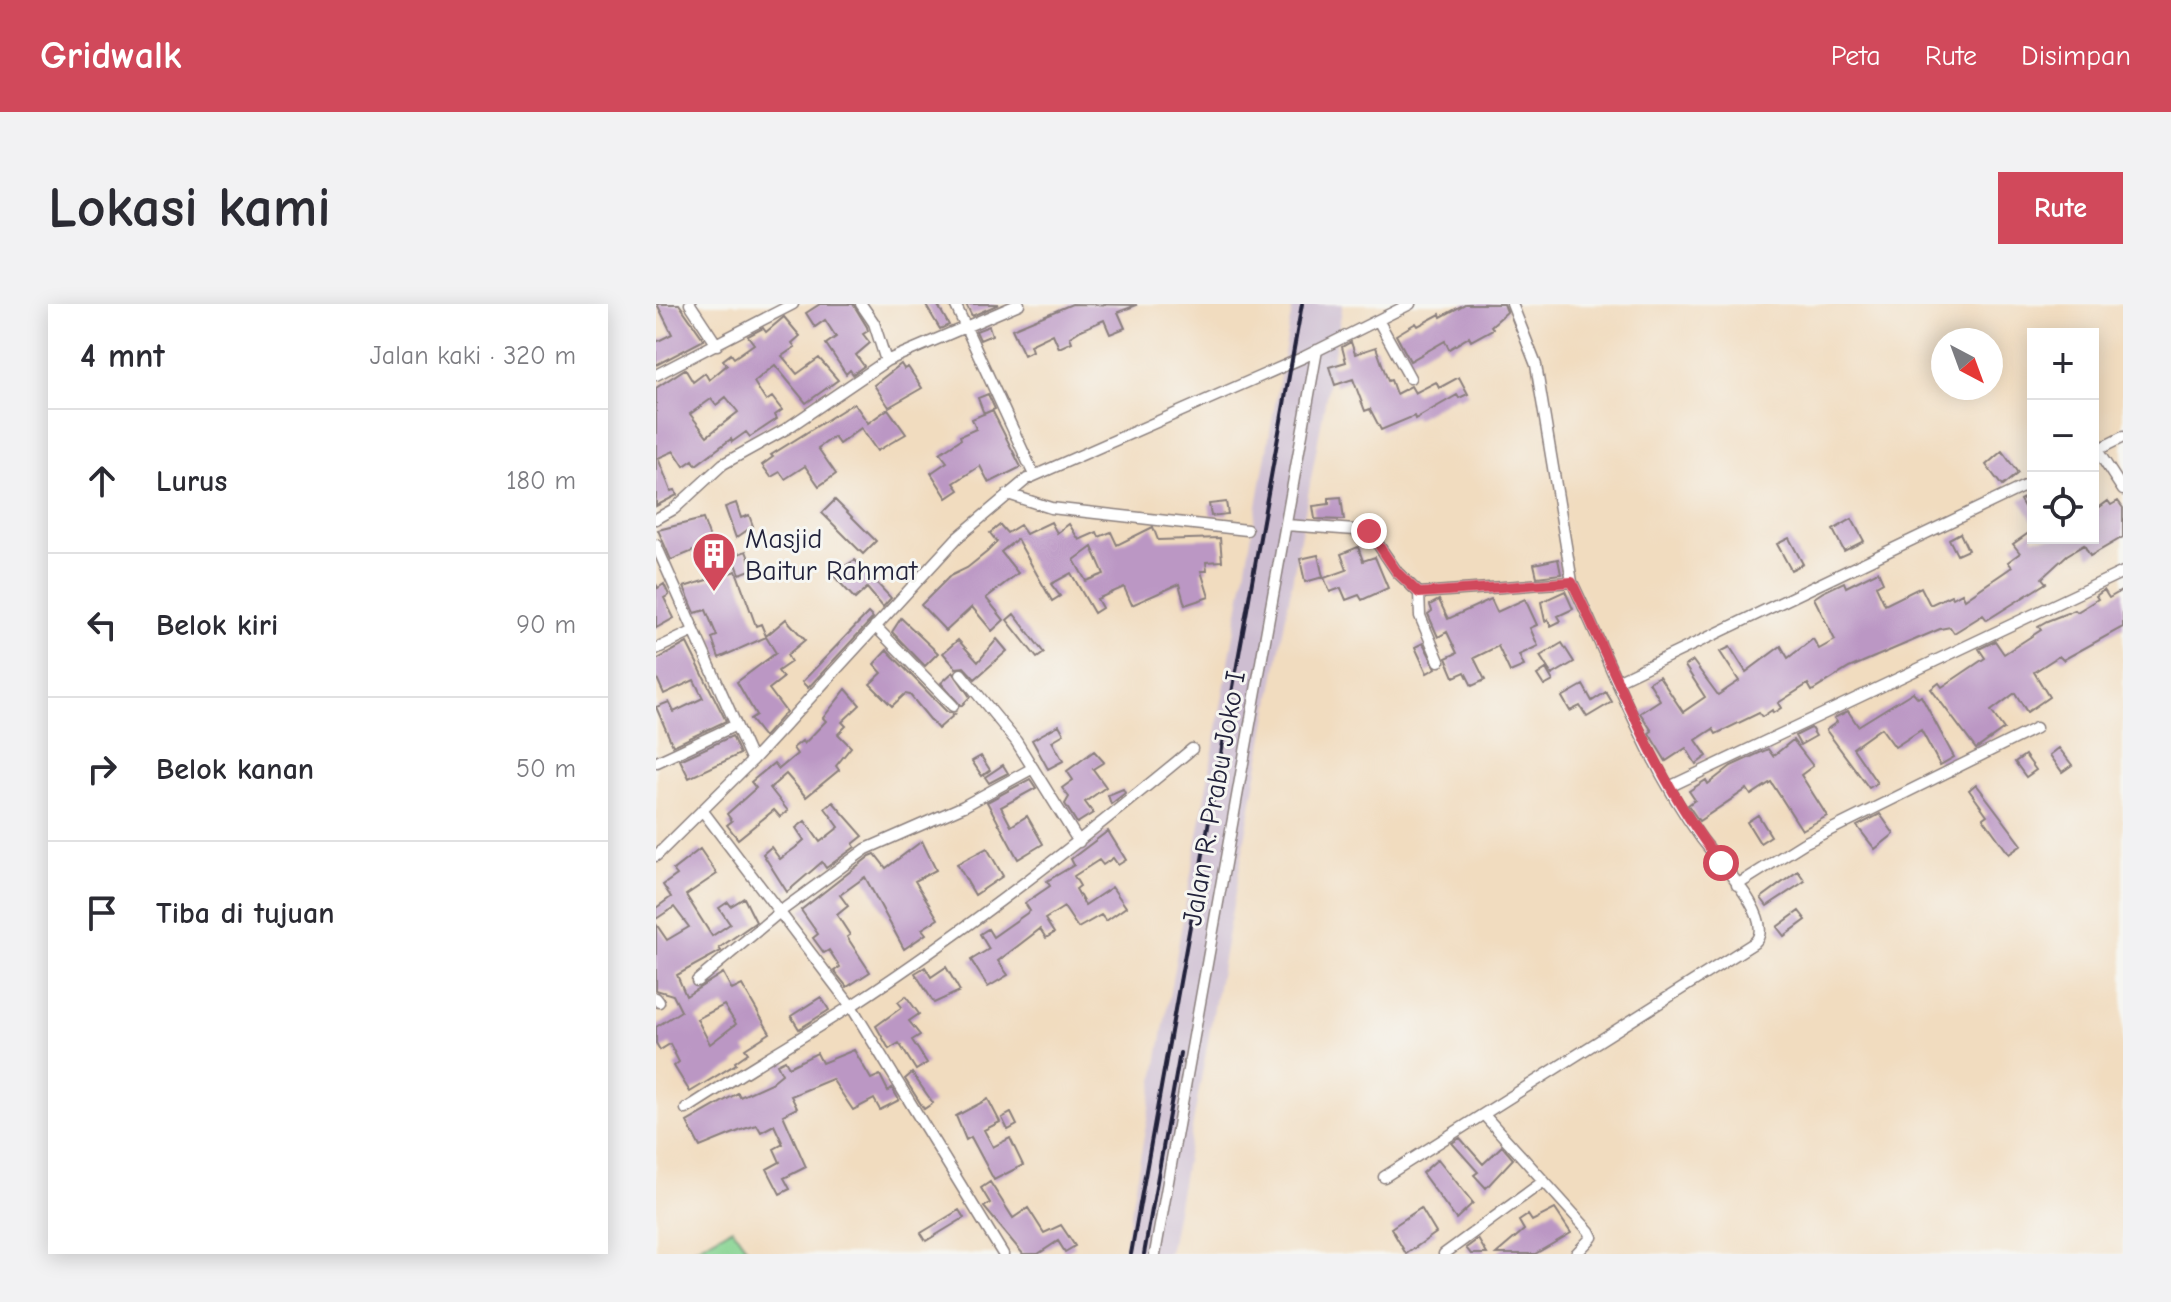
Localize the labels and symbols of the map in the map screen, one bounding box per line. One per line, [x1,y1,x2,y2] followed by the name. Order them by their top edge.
[1931,328,2003,400] north arrow
[1351,513,1387,549] route end
[745,523,918,587] place label: Masjid Baitur Rahmat
[690,530,738,593] building icon: Masjid Baitur Rahmat
[1176,668,1252,928] street label: Jalan R. Prabu Joko I
[1703,845,1739,881] route start

